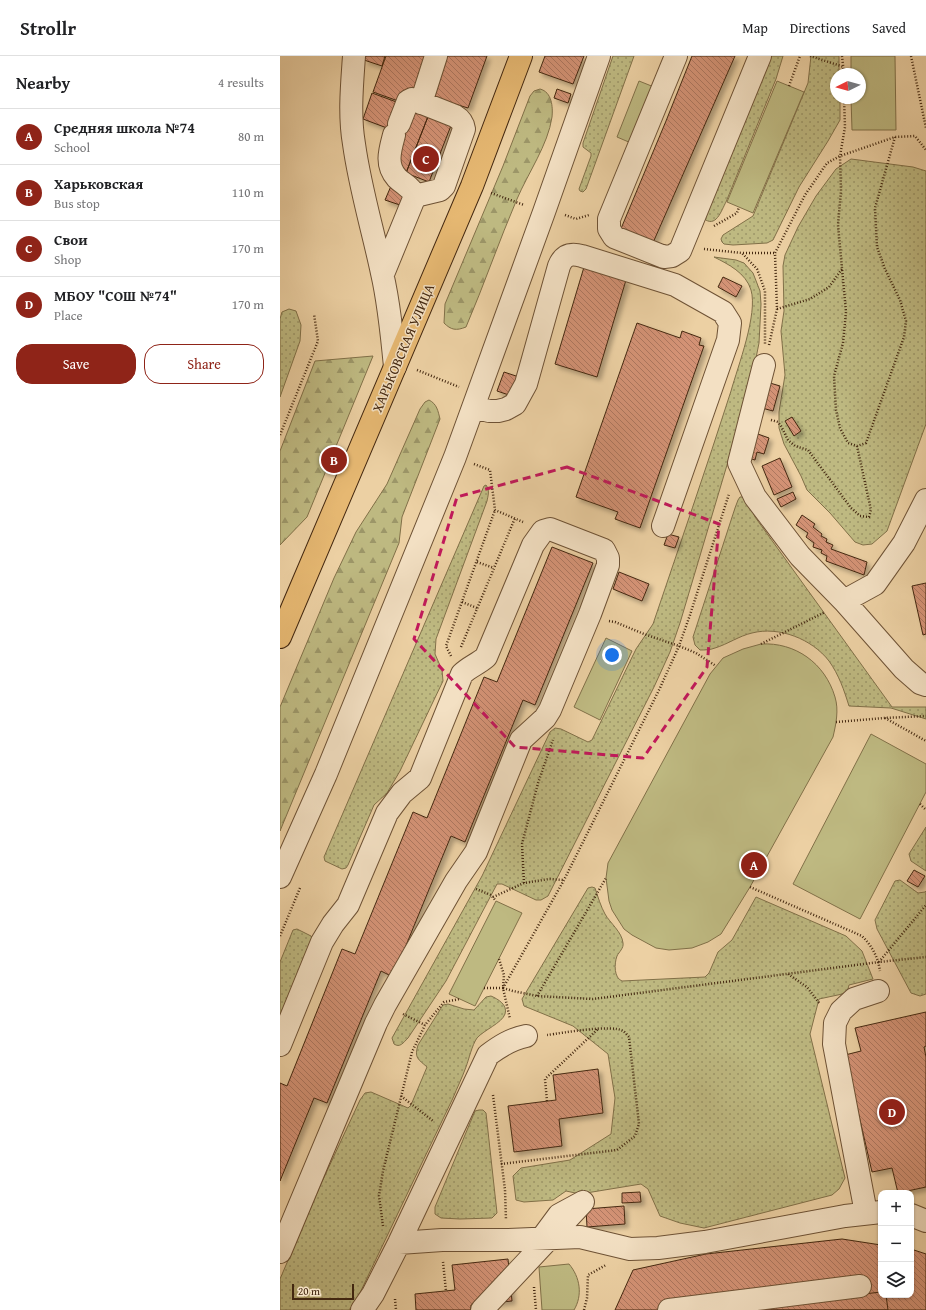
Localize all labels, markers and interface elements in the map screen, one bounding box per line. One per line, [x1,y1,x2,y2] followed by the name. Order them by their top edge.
[20,14,76,42] text: Strollr
[742,18,768,38] text: Map
[790,18,850,38] text: Directions
[872,18,906,38] text: Saved
[830,68,866,104] north arrow
[16,70,70,95] text: Nearby
[218,73,264,92] text: 4 results
[54,117,195,138] text: Средняя школа №74
[25,127,33,146] text: A
[238,127,264,146] text: 80 m
[54,138,90,157] text: School
[413,144,439,174] pin: C
[54,173,143,194] text: Харьковская
[25,183,33,202] text: B
[232,183,264,202] text: 110 m
[54,194,100,213] text: Bus stop
[54,229,88,250] text: Свои
[25,239,33,258] text: C
[232,239,264,258] text: 170 m
[54,250,81,269] text: Shop
[367,280,439,415] street label: ХАРЬКОВСКАЯ УЛИЦА
[54,285,177,306] text: МБОУ "СОШ №74"
[25,295,33,314] text: D
[232,295,264,314] text: 170 m
[54,306,83,325] text: Place
[16,344,136,384] button: Save
[144,344,264,384] button: Share
[321,445,347,475] pin: B
[602,645,622,665] your location
[741,850,767,880] pin: A
[879,1097,905,1127] pin: D
[878,1190,914,1298] map controls
[878,1190,914,1226] button: +
[878,1226,914,1262] button: −
[878,1262,914,1298] button: layers
[292,1282,354,1301] scale bar
[298,1283,320,1299] text: 20 m

